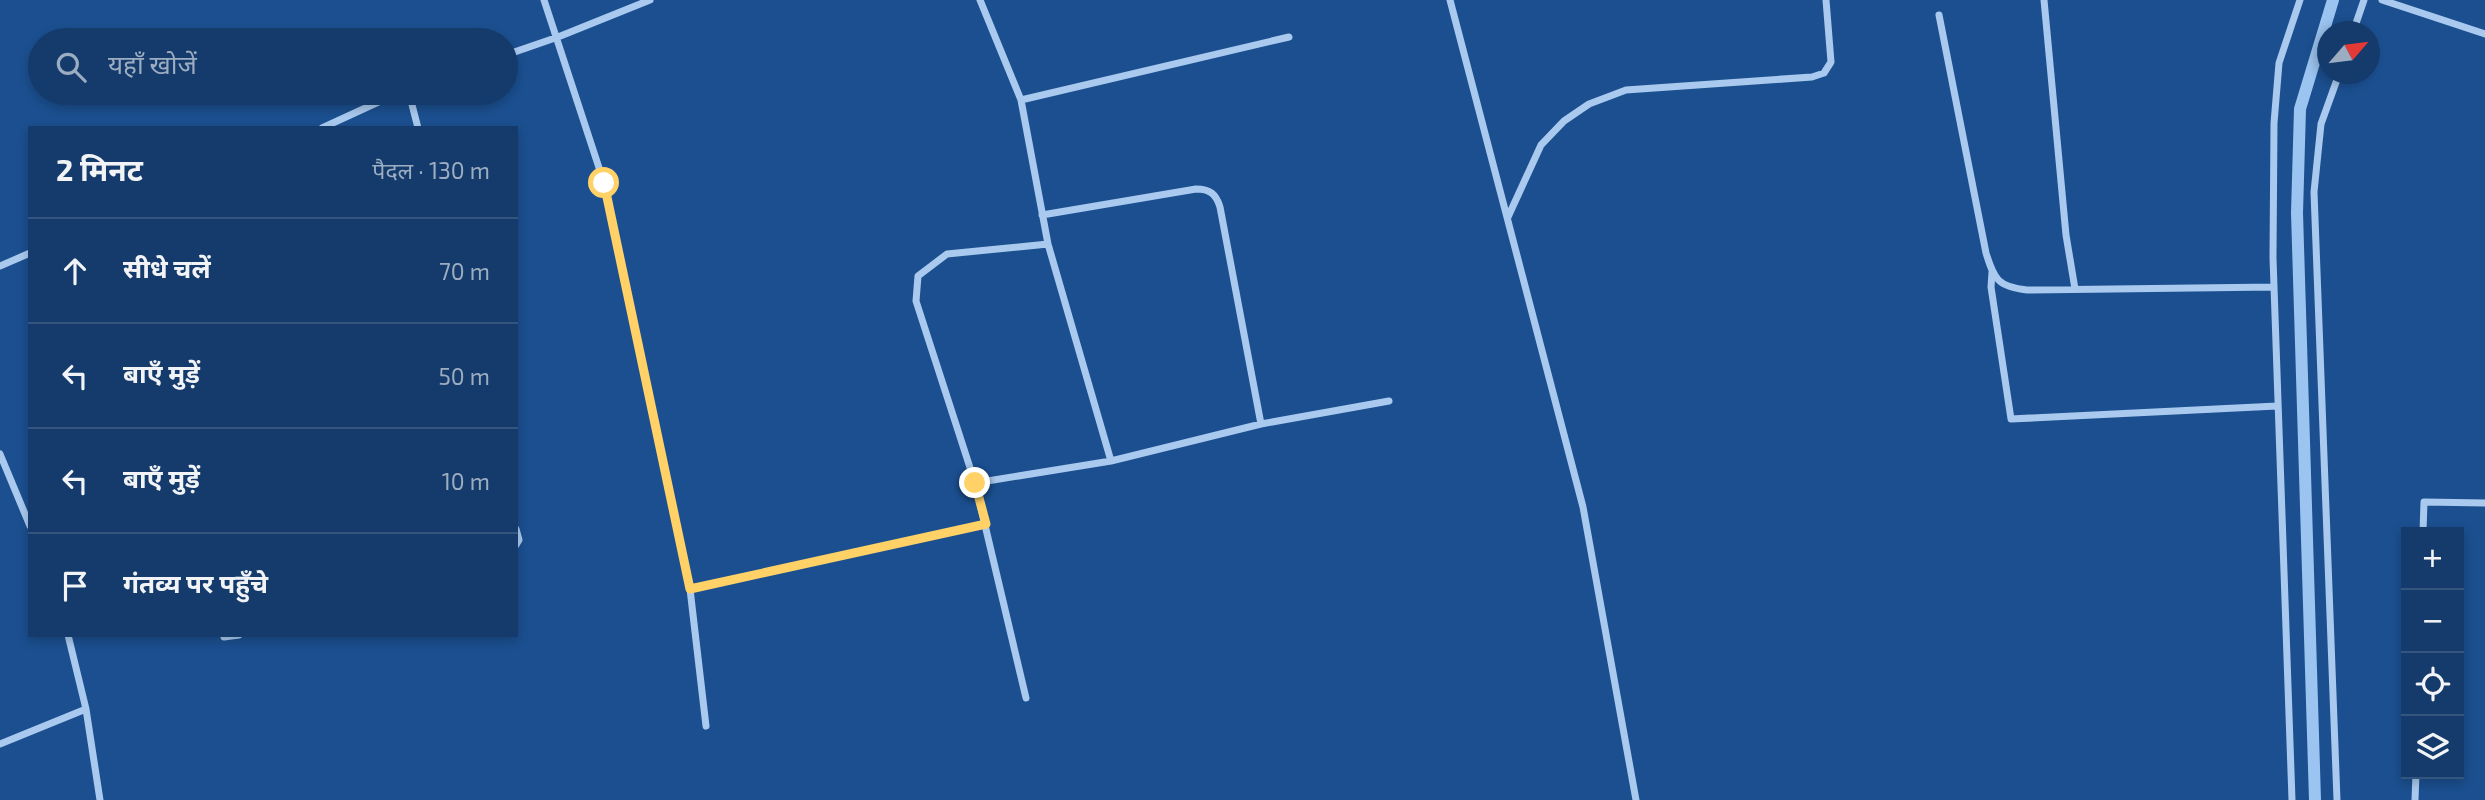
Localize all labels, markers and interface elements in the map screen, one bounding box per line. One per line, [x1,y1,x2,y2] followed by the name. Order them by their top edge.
[2317,21,2380,84] north arrow
[28,28,518,105] search box
[52,48,90,86] icon: search
[108,48,197,79] text: यहाँ खोजें
[56,151,143,187] text: 2 मिनट
[372,156,490,184] text: पैदल · 130 m
[588,167,619,198] route start
[56,252,94,290] icon: ahead
[123,252,211,283] text: सीधे चलें
[439,257,490,285] text: 70 m
[56,357,94,395] icon: left
[123,357,200,388] text: बाएँ मुड़ें
[439,362,490,390] text: 50 m
[56,462,94,500] icon: left
[123,462,200,493] text: बाएँ मुड़ें
[442,467,490,495] text: 10 m
[959,467,990,498] route end
[2401,527,2464,779] map controls
[2401,527,2464,590] button: +
[56,567,94,605] icon: arrive
[123,567,268,598] text: गंतव्य पर पहुँचे
[2401,590,2464,653] button: −
[2401,653,2464,716] button: locate
[2401,716,2464,779] button: layers

